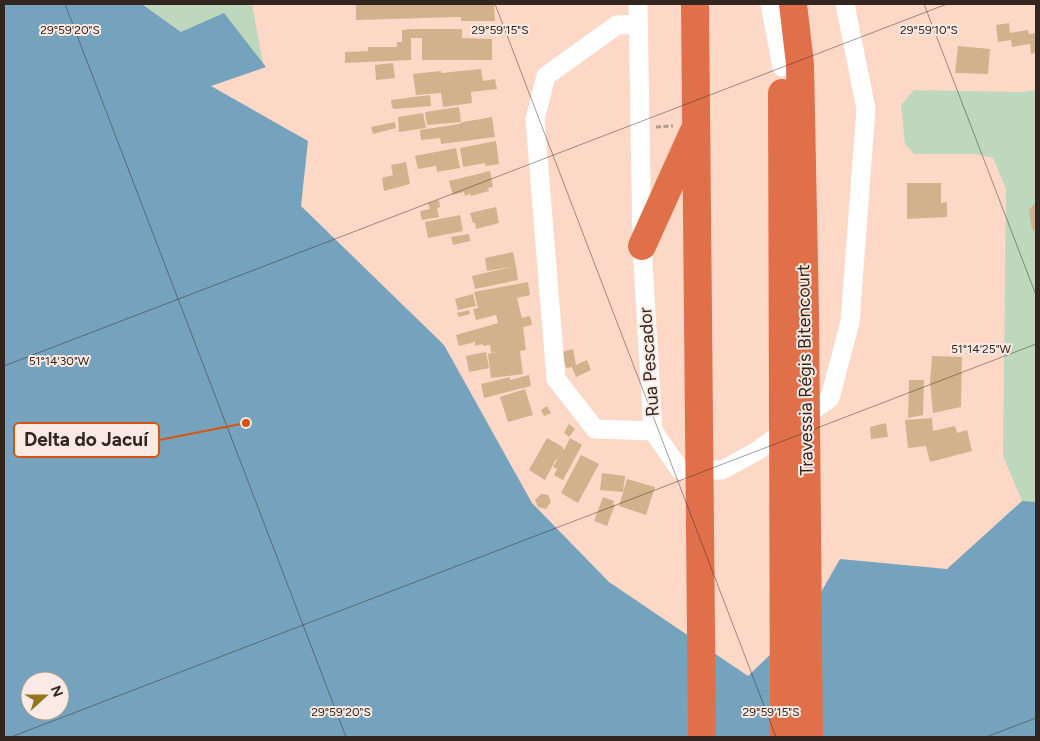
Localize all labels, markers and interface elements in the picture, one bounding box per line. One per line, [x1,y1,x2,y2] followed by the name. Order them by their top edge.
[40,23,100,37] text: 29°59'20"S
[471,23,529,37] text: 29°59'15"S
[900,23,958,37] text: 29°59'10"S
[792,264,818,476] street label: Travessia Régis Bitencourt
[634,307,664,417] street label: Rua Pescador
[951,342,1012,356] text: 51°14'25"W
[29,354,90,368] text: 51°14'30"W
[14,423,159,457] callout: Delta do Jacuí
[24,428,149,451] text: Delta do Jacuí
[20,671,70,721] north arrow
[47,683,67,700] text: N
[311,705,371,719] text: 29°59'20"S
[742,705,800,719] text: 29°59'15"S

